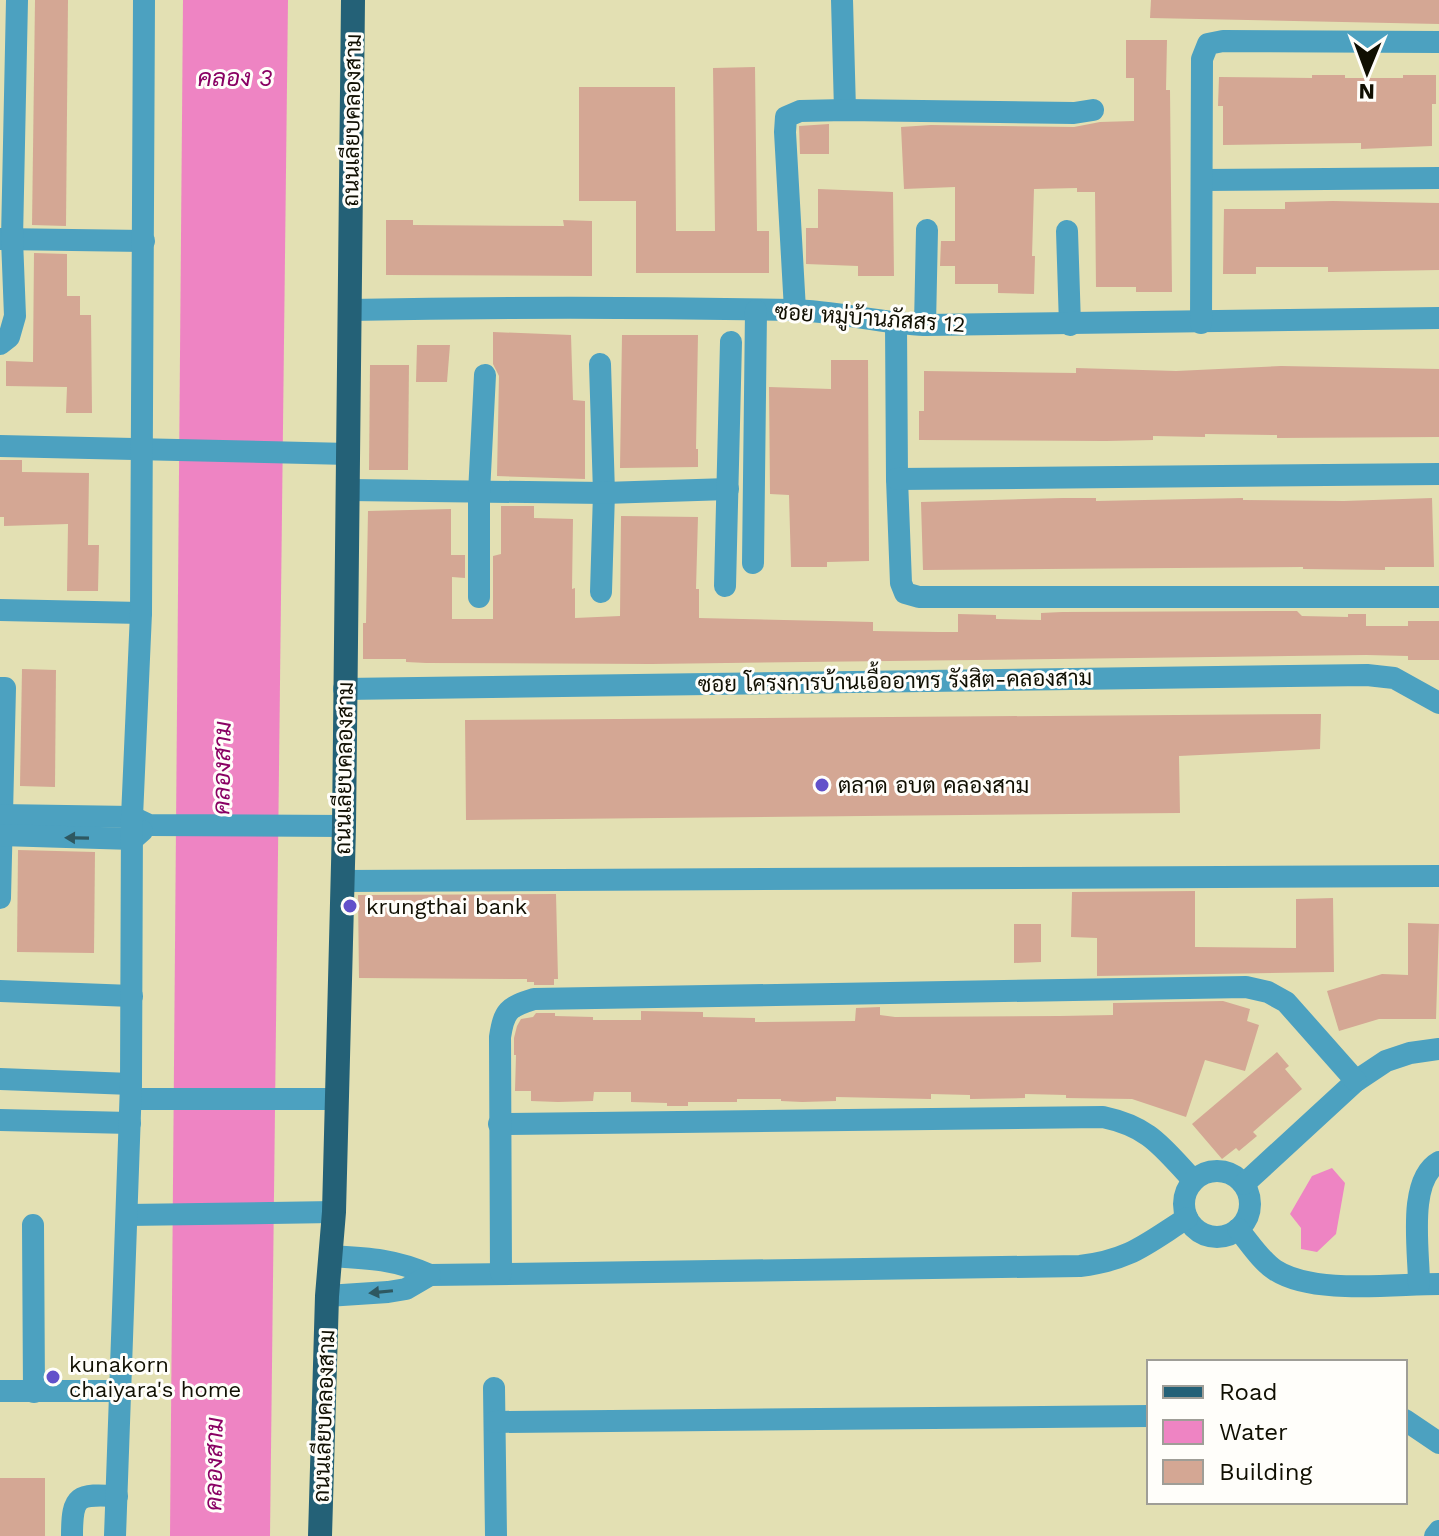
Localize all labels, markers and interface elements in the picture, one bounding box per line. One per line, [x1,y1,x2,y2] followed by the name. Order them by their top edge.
[1327,32,1407,112] north arrow
[337,33,366,207] street label: ถนนเลียบคลองสาม
[198,64,272,92] water label: คลอง 3
[1358,79,1375,104] text: N
[774,297,966,340] street label: ซอย หมู่บ้านภัสสร 12
[698,658,1092,697] street label: ซอย โครงการบ้านเอื้ออาทร รังสิต-คลองสาม
[329,681,358,855] street label: ถนนเลียบคลองสาม
[207,721,237,815] water label: คลองสาม
[838,773,1029,798] place label: ตลาด อบต คลองสาม
[813,776,831,794] marker: ตลาด อบต คลองสาม
[64,832,89,844] one-way arrow
[366,894,527,919] place label: krungthai bank
[341,897,359,915] marker: krungthai bank
[368,1286,393,1299] one-way arrow
[307,1329,340,1503] street label: ถนนเลียบคลองสาม
[69,1352,241,1402] place label: kunakorn chaiyara's home
[1147,1360,1407,1504] legend
[44,1368,62,1386] marker: kunakorn chaiyara's home
[1219,1378,1278,1406] text: Road
[199,1417,229,1511] water label: คลองสาม
[1219,1418,1288,1446] text: Water
[1219,1458,1312,1486] text: Building

